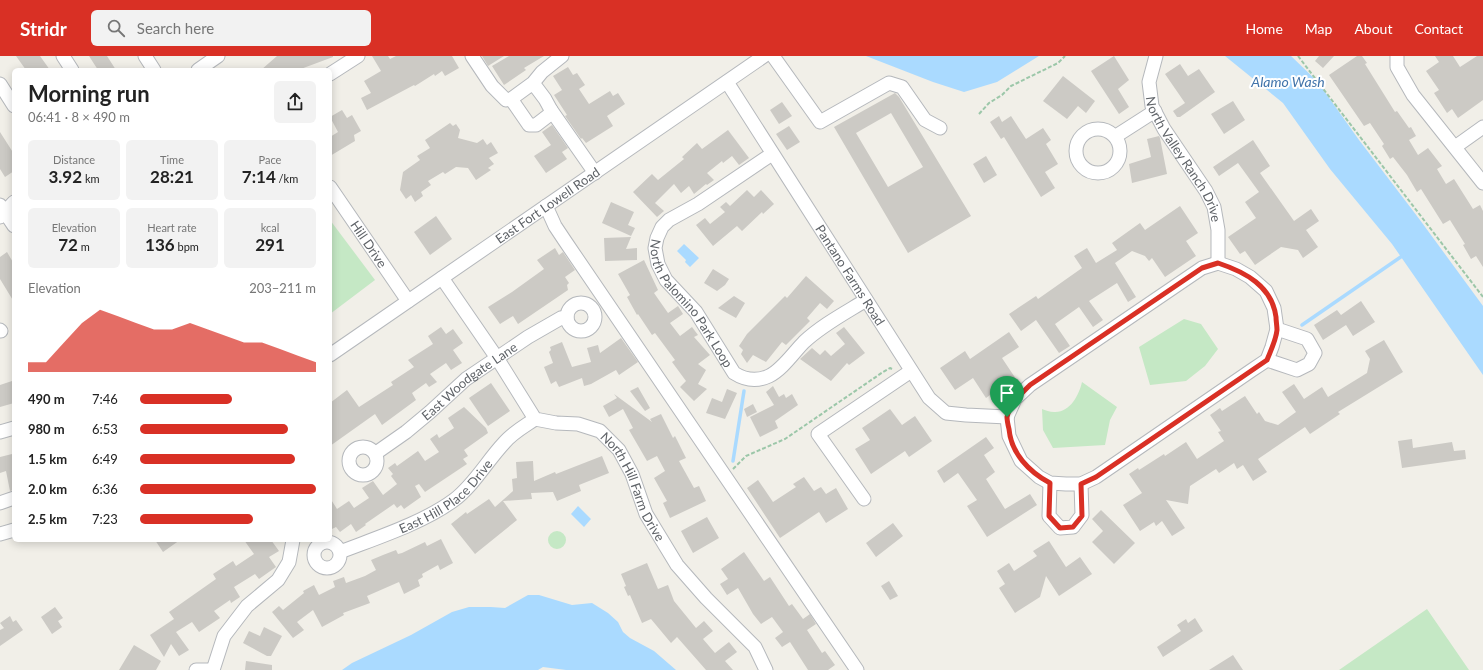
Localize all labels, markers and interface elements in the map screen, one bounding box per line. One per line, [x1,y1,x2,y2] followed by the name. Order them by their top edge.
[91,10,371,46] search box
[20,17,67,40] text: Stridr
[105,17,127,39] icon: search
[137,19,214,37] text: Search here
[1245,20,1283,37] text: Home
[1305,20,1332,37] text: Map
[1354,20,1392,37] text: About
[1414,20,1463,37] text: Contact
[1250,73,1325,90] water label: Alamo Wash
[28,80,150,107] text: Morning run
[274,81,316,123] button: share
[1143,95,1224,223] street label: North Valley Ranch Drive
[28,109,130,125] text: 06:41 · 8 × 490 m
[53,153,95,166] text: Distance
[160,153,184,166] text: Time
[259,153,281,166] text: Pace
[492,164,603,247] street label: East Fort Lowell Road
[48,166,82,187] text: 3.92
[150,166,194,187] text: 28:21
[242,166,276,187] text: 7:14
[82,172,100,185] text: km
[276,172,298,185] text: /km
[347,217,391,271] street label: Hill Drive
[52,221,96,234] text: Elevation
[147,221,197,234] text: Heart rate
[261,221,279,234] text: kcal
[812,222,888,328] street label: Pantano Farms Road
[58,234,78,255] text: 72
[145,234,175,255] text: 136
[255,234,285,255] text: 291
[647,238,736,370] street label: North Palomino Park Loop
[78,240,90,253] text: m
[175,240,199,253] text: bpm
[28,280,81,296] text: Elevation
[249,280,316,296] text: 203–211 m
[418,339,520,424] street label: East Woodgate Lane
[990,376,1024,417] pin
[996,382,1018,404] icon: arrive
[28,391,65,407] text: 490 m
[92,391,118,407] text: 7:46
[28,421,65,437] text: 980 m
[92,421,118,437] text: 6:53
[597,428,669,544] street label: North Hill Farm Drive
[28,451,67,467] text: 1.5 km
[92,451,118,467] text: 6:49
[396,456,496,536] street label: East Hill Place Drive
[28,481,67,497] text: 2.0 km
[92,481,118,497] text: 6:36
[28,511,67,527] text: 2.5 km
[92,511,118,527] text: 7:23

